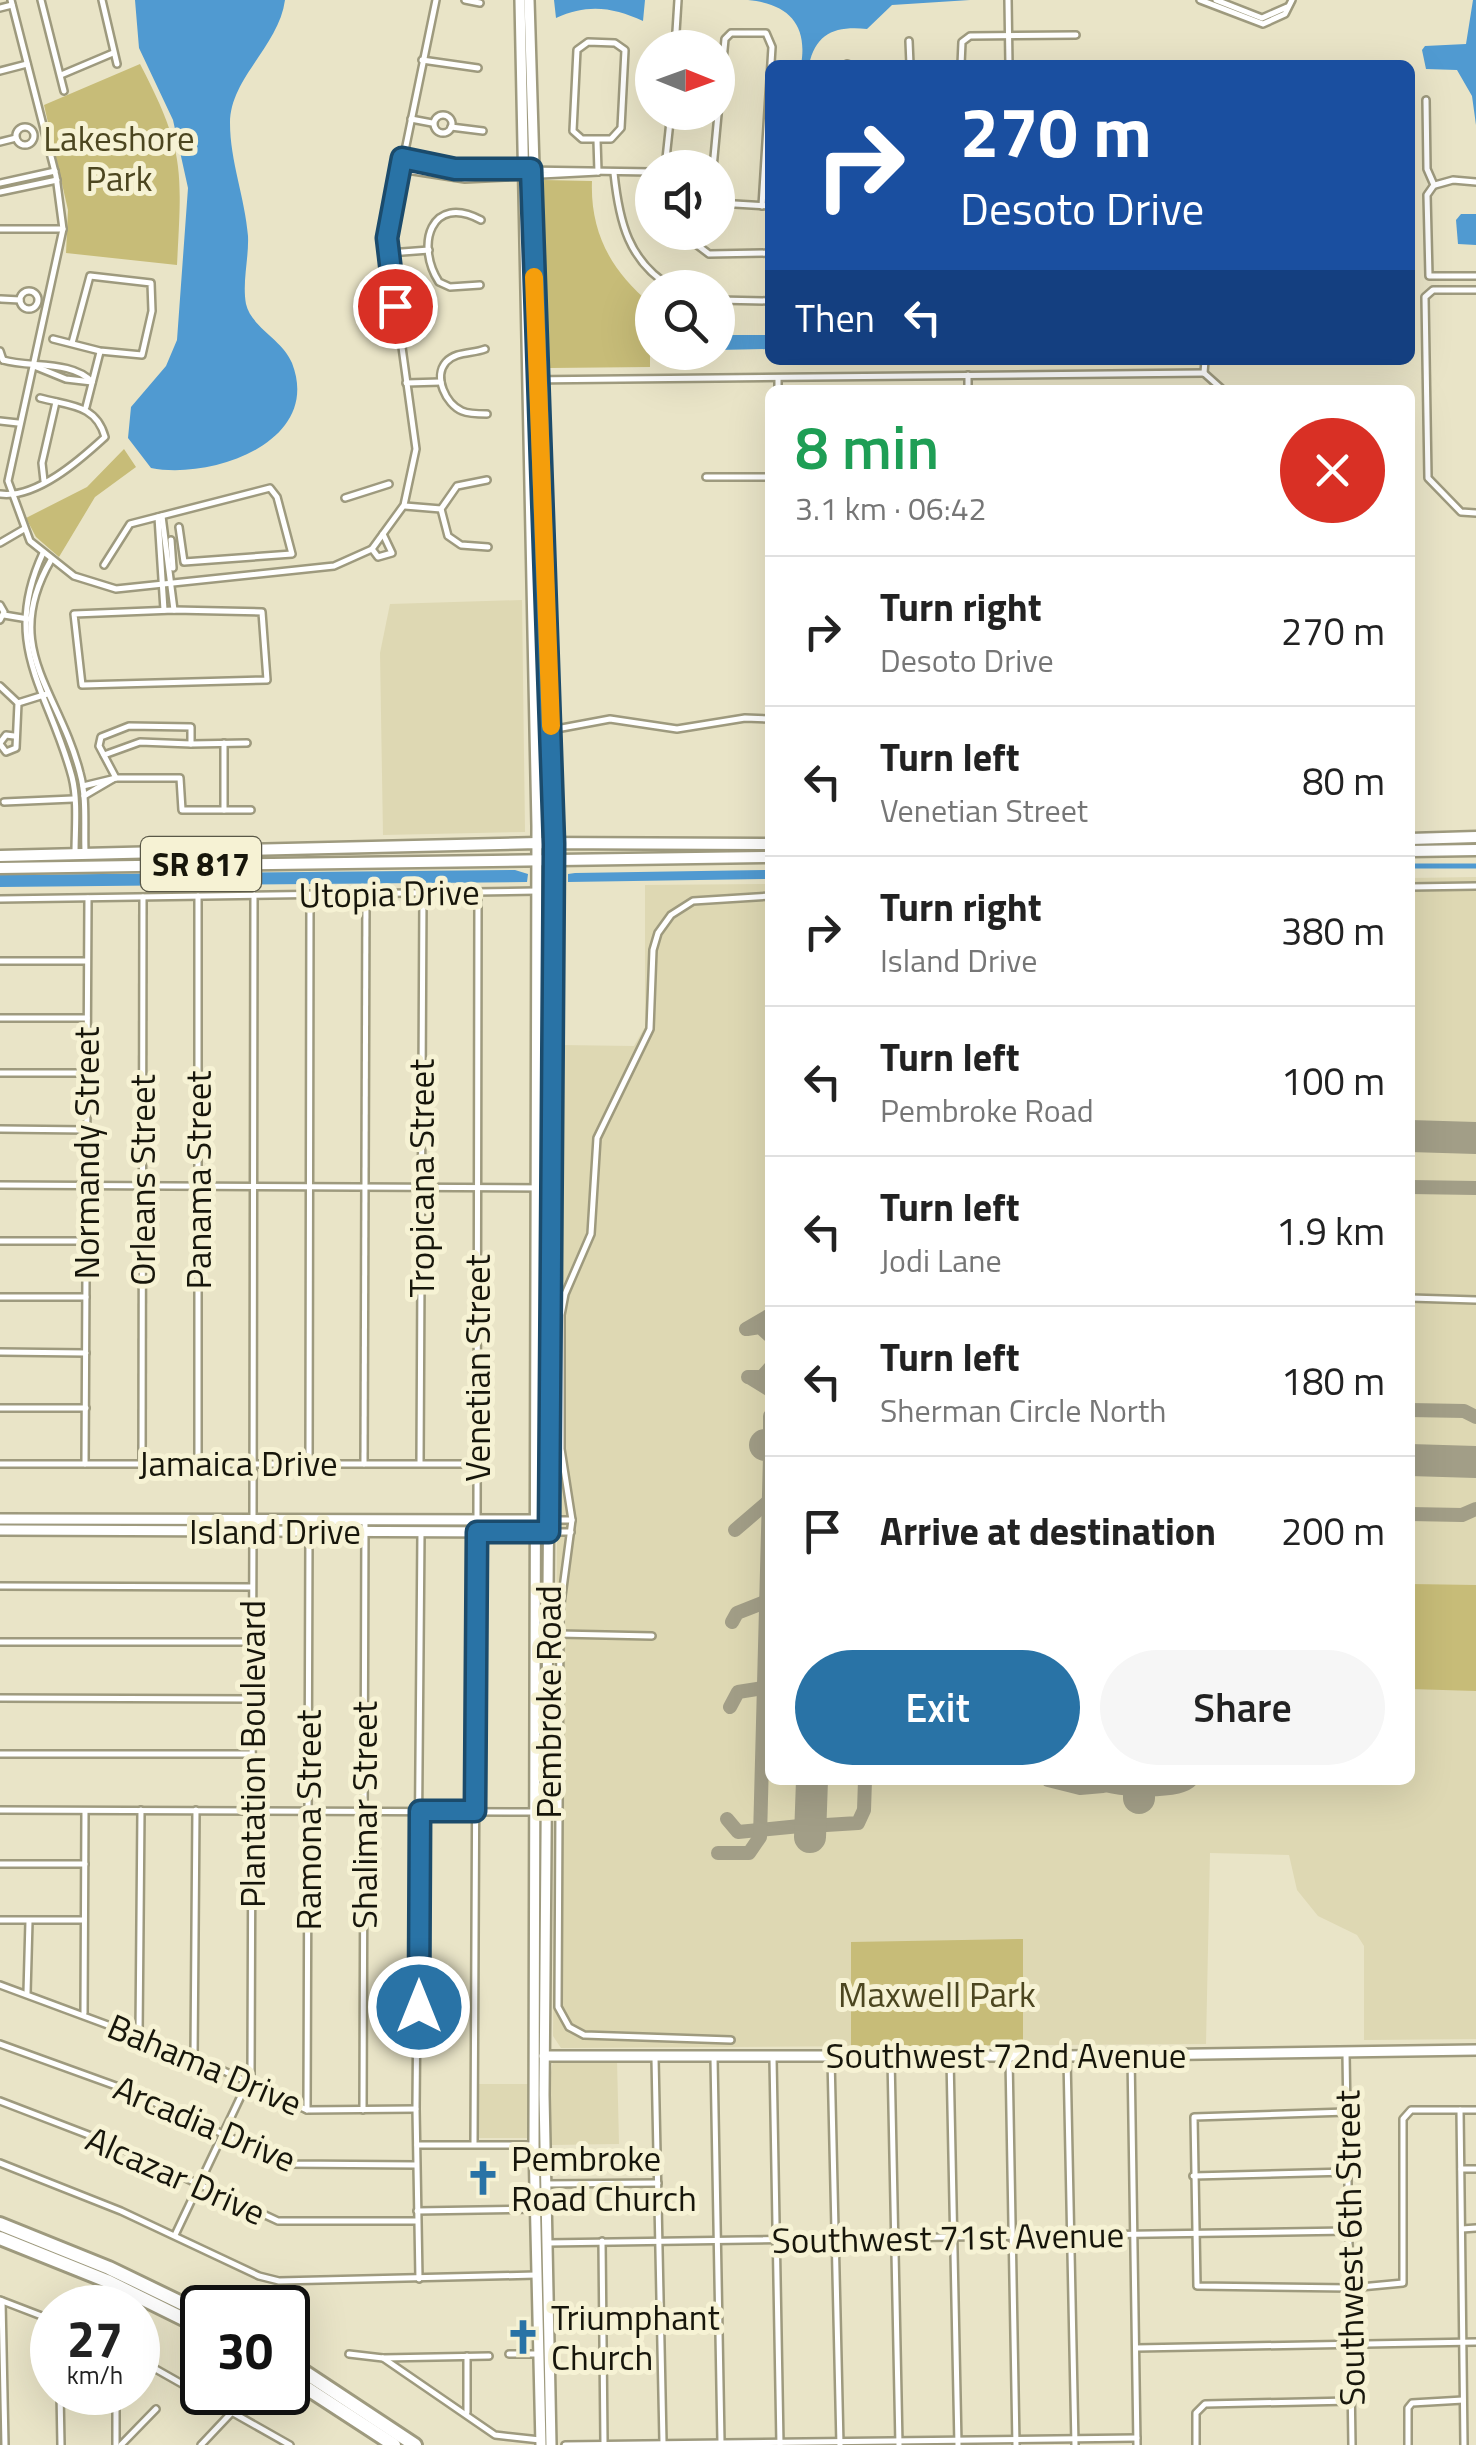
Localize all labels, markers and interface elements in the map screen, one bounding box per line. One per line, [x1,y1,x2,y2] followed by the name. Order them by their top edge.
[635,30,735,130] north arrow
[635,30,735,370] map controls
[960,78,1152,184] text: 270 m
[795,100,925,230] icon: right
[43,111,195,205] park label: Lakeshore Park
[635,150,735,250] button: sound
[960,174,1204,242] text: Desoto Drive
[353,264,438,349] pin
[635,270,735,370] button: search
[368,279,423,334] icon: arrive
[795,289,875,347] text: Then
[895,290,950,345] icon: left
[795,401,939,492] text: 8 min
[1280,418,1385,523] button: close
[795,484,987,532] text: 3.1 km · 06:42
[880,578,1042,636] text: Turn right
[1281,602,1385,660] text: 270 m
[795,604,850,659] icon: right
[880,636,1054,684] text: Desoto Drive
[880,728,1020,786] text: Turn left
[1302,752,1385,810] text: 80 m
[795,754,850,809] icon: left
[880,786,1088,834] text: Venetian Street
[141,837,261,891] road number: SR 817
[298,864,480,922] street label: Utopia Drive
[880,878,1042,936] text: Turn right
[1281,902,1385,960] text: 380 m
[795,904,850,959] icon: right
[880,936,1037,984] text: Island Drive
[59,1026,113,1280] street label: Normandy Street
[880,1028,1020,1086] text: Turn left
[1281,1052,1385,1110] text: 100 m
[795,1054,850,1109] icon: left
[394,1059,448,1297] street label: Tropicana Street
[171,1070,225,1290] street label: Panama Street
[115,1074,169,1286] street label: Orleans Street
[880,1086,1094,1134] text: Pembroke Road
[880,1178,1020,1236] text: Turn left
[1276,1202,1385,1260] text: 1.9 km
[795,1204,850,1259] icon: left
[880,1236,1002,1284] text: Jodi Lane
[450,1254,504,1482] street label: Venetian Street
[880,1328,1020,1386] text: Turn left
[1281,1352,1385,1410] text: 180 m
[795,1354,850,1409] icon: left
[880,1386,1166,1434] text: Sherman Circle North
[138,1436,338,1490] street label: Jamaica Drive
[880,1502,1216,1560] text: Arrive at destination
[1281,1502,1385,1560] text: 200 m
[189,1504,361,1558] street label: Island Drive
[795,1504,850,1559] icon: arrive
[521,1585,575,1819] street label: Pembroke Road
[225,1600,279,1908] street label: Plantation Boulevard
[795,1650,1080,1765] button: Exit
[1100,1650,1385,1765] button: Share
[337,1701,391,1929] street label: Shalimar Street
[281,1709,335,1931] street label: Ramona Street
[367,1955,471,2059] position arrow
[838,1967,1036,2021] park label: Maxwell Park
[99,1999,311,2129] street label: Bahama Drive
[825,2028,1187,2082] street label: Southwest 72nd Avenue
[105,2060,305,2186] street label: Arcadia Drive
[1319,2090,1379,2406] street label: Southwest 6th Street
[78,2111,274,2239] street label: Alcazar Drive
[511,2131,697,2225] place label: Pembroke Road Church
[464,2159,502,2197] church icon: Pembroke Road Church
[771,2207,1125,2267] street label: Southwest 71st Avenue
[180,2285,310,2415] speed limit sign: 30
[551,2290,720,2384] place label: Triumphant Church
[67,2300,123,2376] text: 27
[504,2318,542,2356] church icon: Triumphant Church
[67,2356,123,2394] text: km/h

